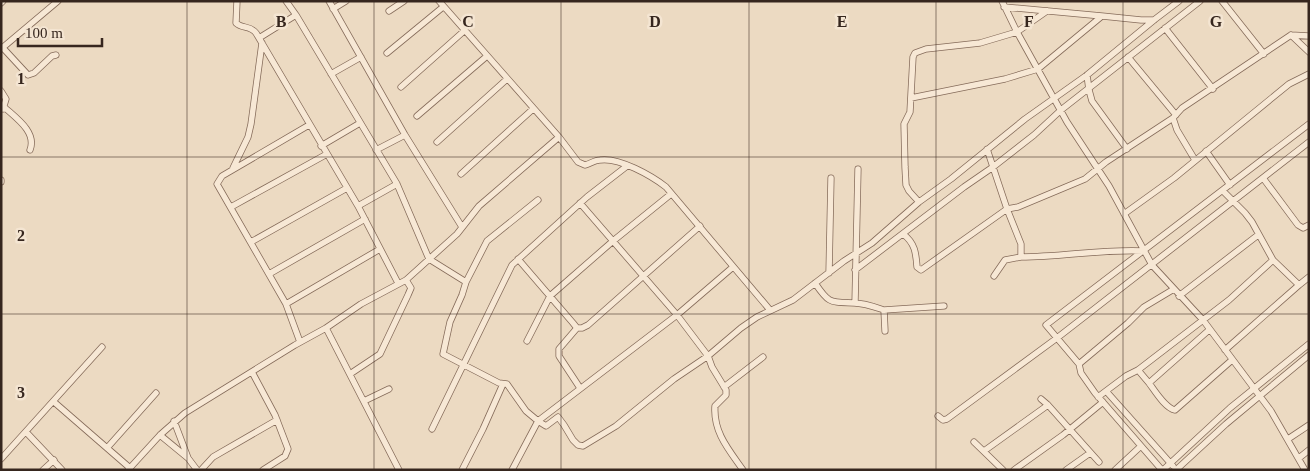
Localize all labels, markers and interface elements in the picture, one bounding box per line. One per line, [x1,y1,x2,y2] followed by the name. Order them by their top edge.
[276,13,287,30] text: B
[462,13,474,30] text: C
[649,13,661,30] text: D
[837,13,847,30] text: E
[1024,13,1034,30] text: F
[1210,13,1223,30] text: G
[18,15,101,47] scale bar
[25,25,63,41] text: 100 m
[17,70,25,87] text: 1
[17,227,25,244] text: 2
[17,384,25,401] text: 3

